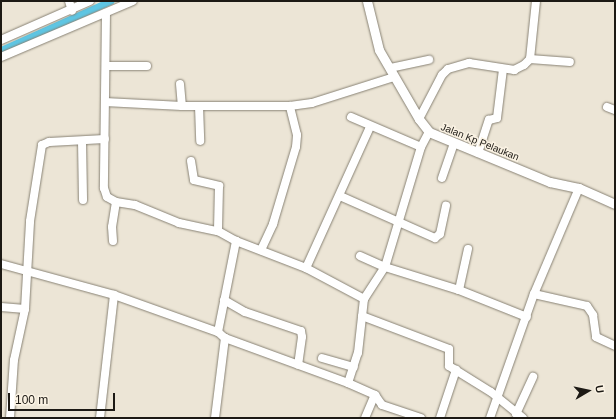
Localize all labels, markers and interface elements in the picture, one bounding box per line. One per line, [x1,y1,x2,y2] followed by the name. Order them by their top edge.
[439,121,521,163] street label: Jalan Kp Pelaukan
[568,371,608,411] north arrow
[593,384,606,394] text: U
[10,385,117,411] scale bar
[15,393,48,407] text: 100 m

